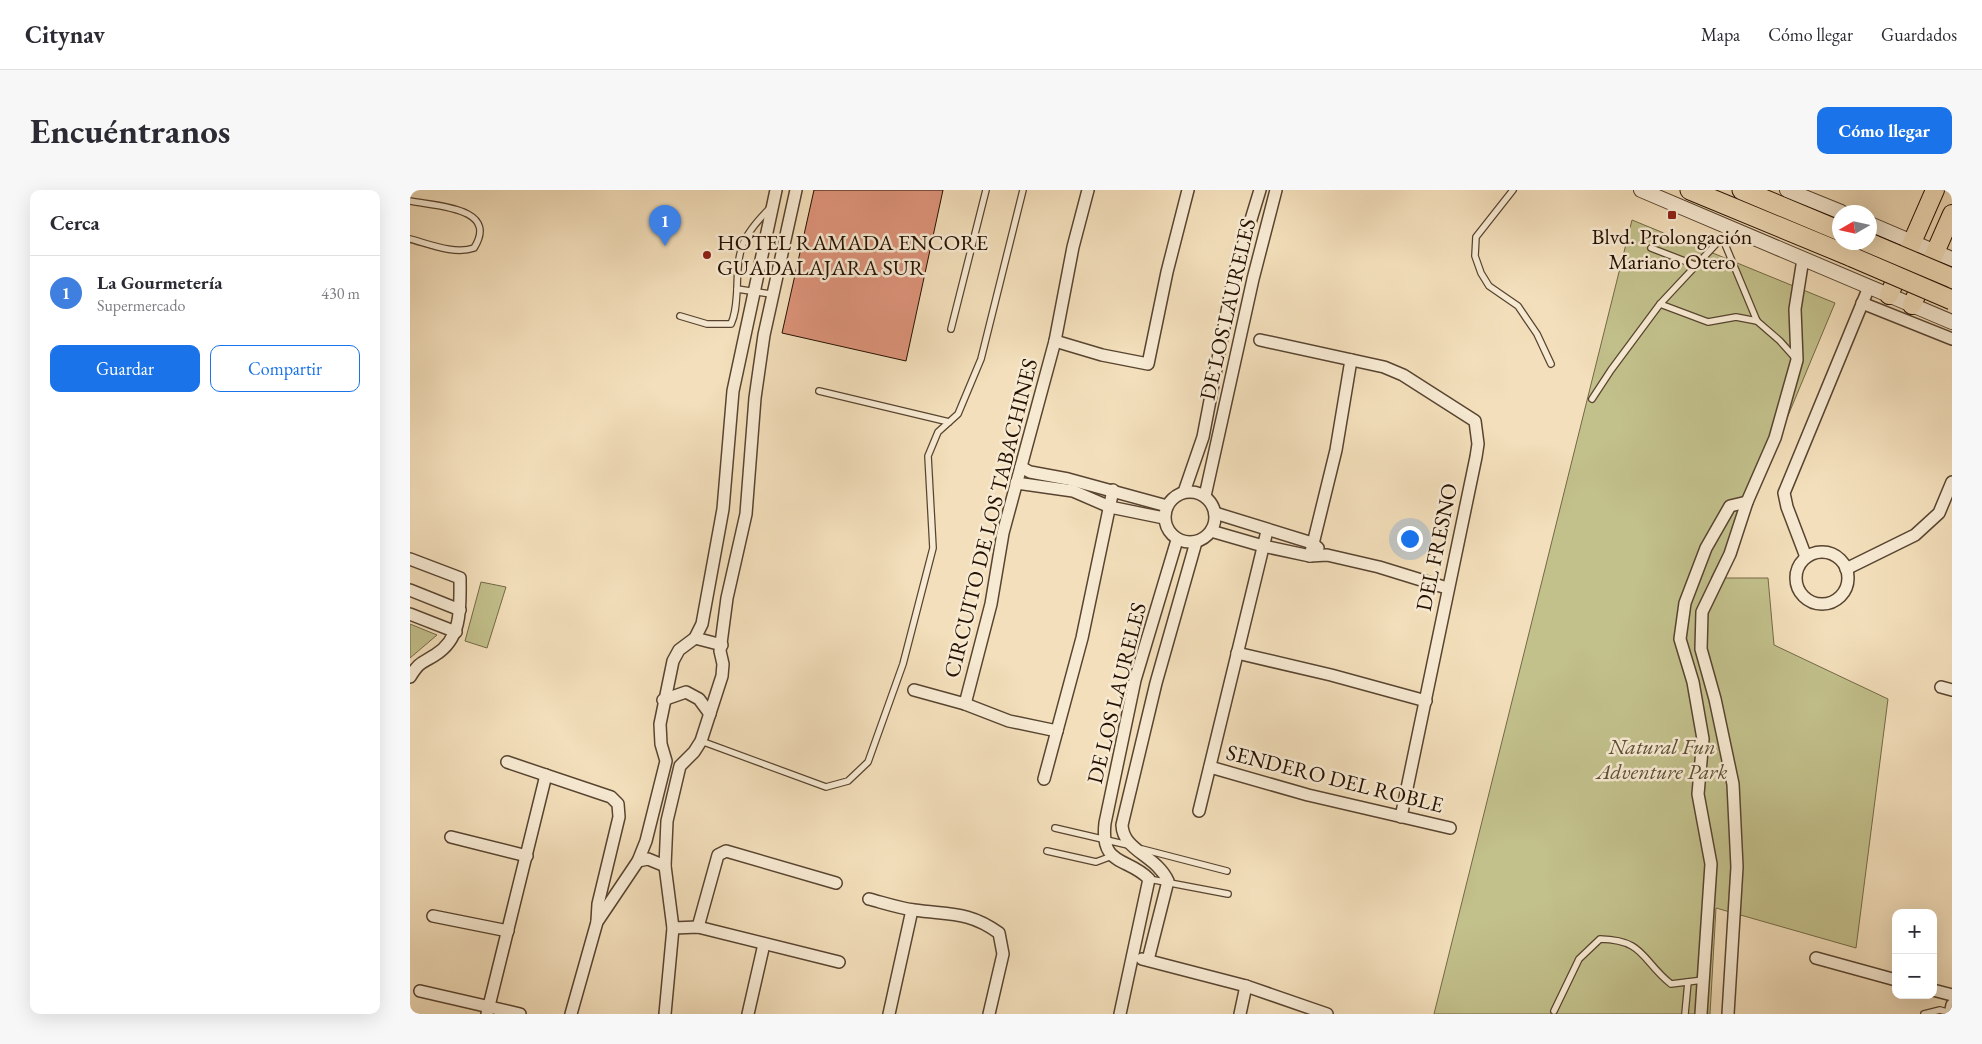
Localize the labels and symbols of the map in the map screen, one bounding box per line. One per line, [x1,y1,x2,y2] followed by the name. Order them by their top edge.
[649,205,681,246] pin: 1
[1832,205,1877,250] north arrow
[1666,209,1678,221] marker: Blvd. Prolongación Mariano Otero
[1192,215,1262,403] street label: DE LOS LAURELES
[1592,222,1753,276] place label: Blvd. Prolongación Mariano Otero
[717,228,988,282] place label: HOTEL RAMADA ENCORE GUADALAJARA SUR
[701,249,713,261] marker: HOTEL RAMADA ENCORE GUADALAJARA SUR
[937,356,1044,681] street label: CIRCUITO DE LOS TABACHINES
[1409,480,1464,614] street label: DEL FRESNO
[1397,526,1423,552] your location
[1080,600,1153,787] street label: DE LOS LAURELES
[1595,732,1727,786] park label: Natural Fun Adventure Park
[1223,737,1446,820] street label: SENDERO DEL ROBLE

